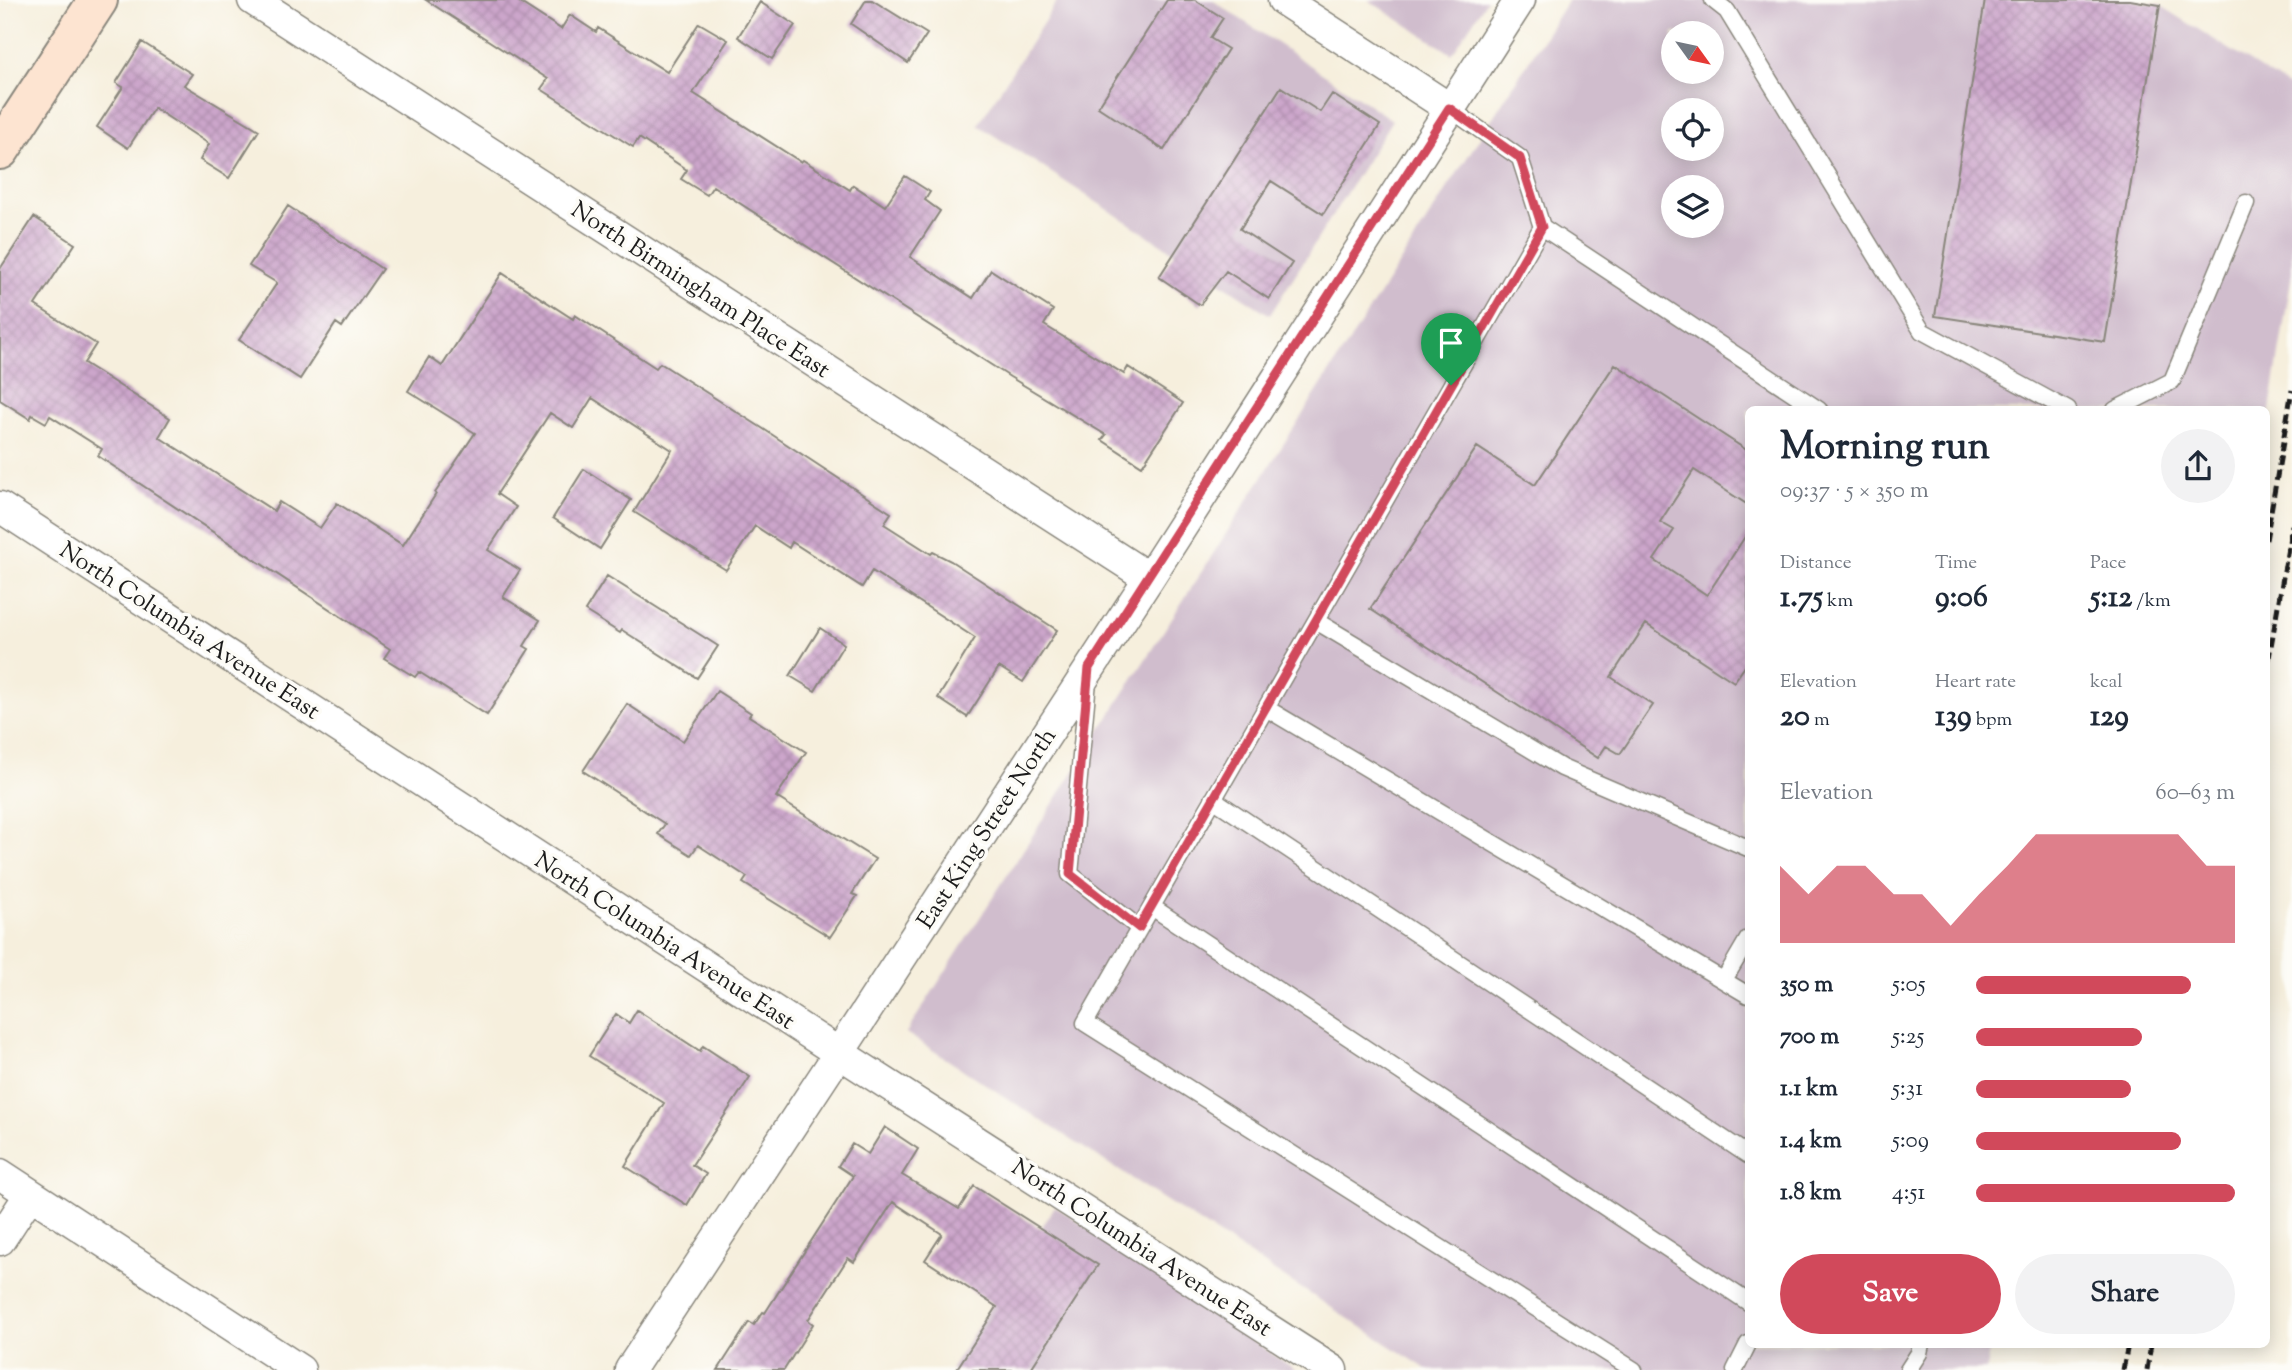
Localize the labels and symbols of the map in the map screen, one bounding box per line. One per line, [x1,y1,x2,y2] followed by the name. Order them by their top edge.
[1661,21,1724,84] north arrow
[564,194,836,387] street label: North Birmingham Place East
[1421,313,1481,385] pin
[52,534,326,729] street label: North Columbia Avenue East
[910,722,1066,936] street label: East King Street North
[527,844,801,1039] street label: North Columbia Avenue East
[1004,1151,1278,1346] street label: North Columbia Avenue East

